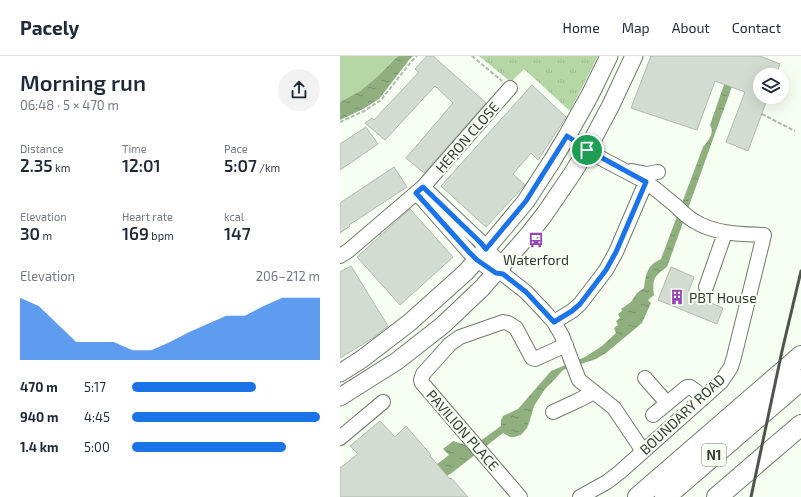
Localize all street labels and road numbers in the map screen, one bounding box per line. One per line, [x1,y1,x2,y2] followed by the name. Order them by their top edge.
[432,98,502,176] street label: HERON CLOSE
[636,370,728,458] street label: BOUNDARY ROAD
[423,386,503,474] street label: PAVILION PLACE
[702,444,726,466] road number: N1

